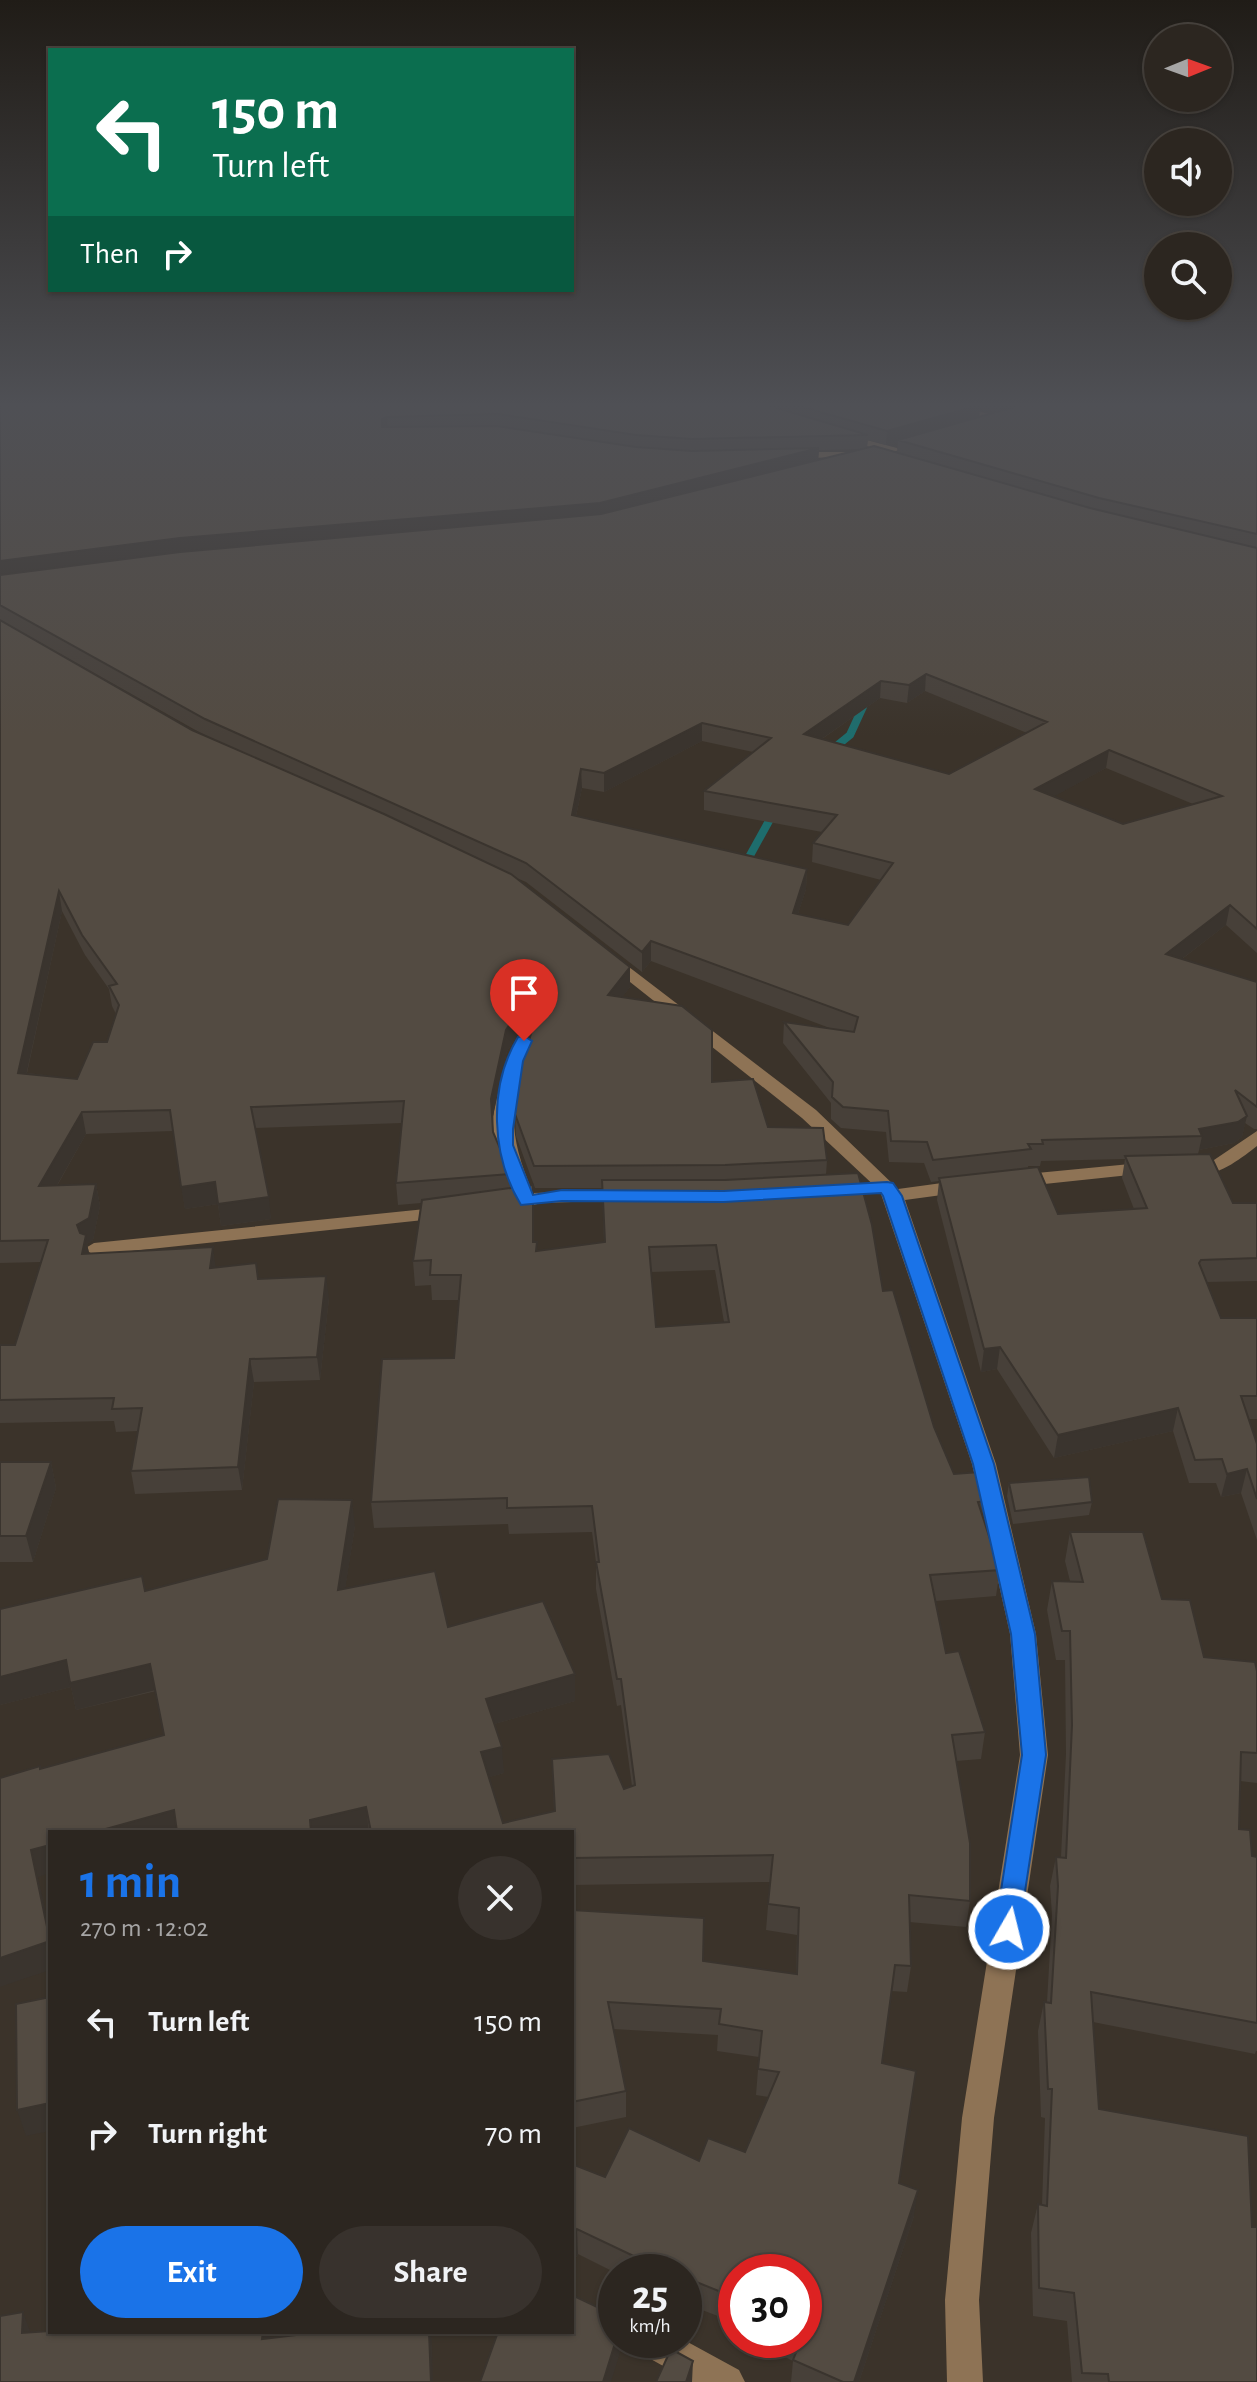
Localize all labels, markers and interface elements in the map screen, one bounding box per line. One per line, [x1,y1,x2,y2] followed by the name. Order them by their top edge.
[1144,24,1232,112] north arrow
[1144,24,1232,320] map controls
[80,80,184,184] icon: left
[212,83,339,139] text: 150 m
[1144,128,1232,216] button: sound
[212,148,329,184] text: Turn left
[155,232,199,276] icon: right
[1144,232,1232,320] button: search
[80,239,139,269] text: Then
[490,959,558,1041] pin
[502,971,546,1015] icon: arrive
[458,1856,542,1940] button: close
[80,1859,181,1907] text: 1 min
[967,1887,1051,1971] position arrow
[80,1915,208,1941] text: 270 m · 12:02
[80,2000,124,2044] icon: left
[148,2007,249,2037] text: Turn left
[474,2007,542,2037] text: 150 m
[80,2112,124,2156] icon: right
[148,2119,267,2149] text: Turn right
[485,2119,542,2149] text: 70 m
[80,2226,303,2318] button: Exit
[319,2226,542,2318] button: Share
[718,2254,822,2358] speed limit sign: 30
[632,2276,668,2316] text: 25
[629,2316,671,2336] text: km/h

